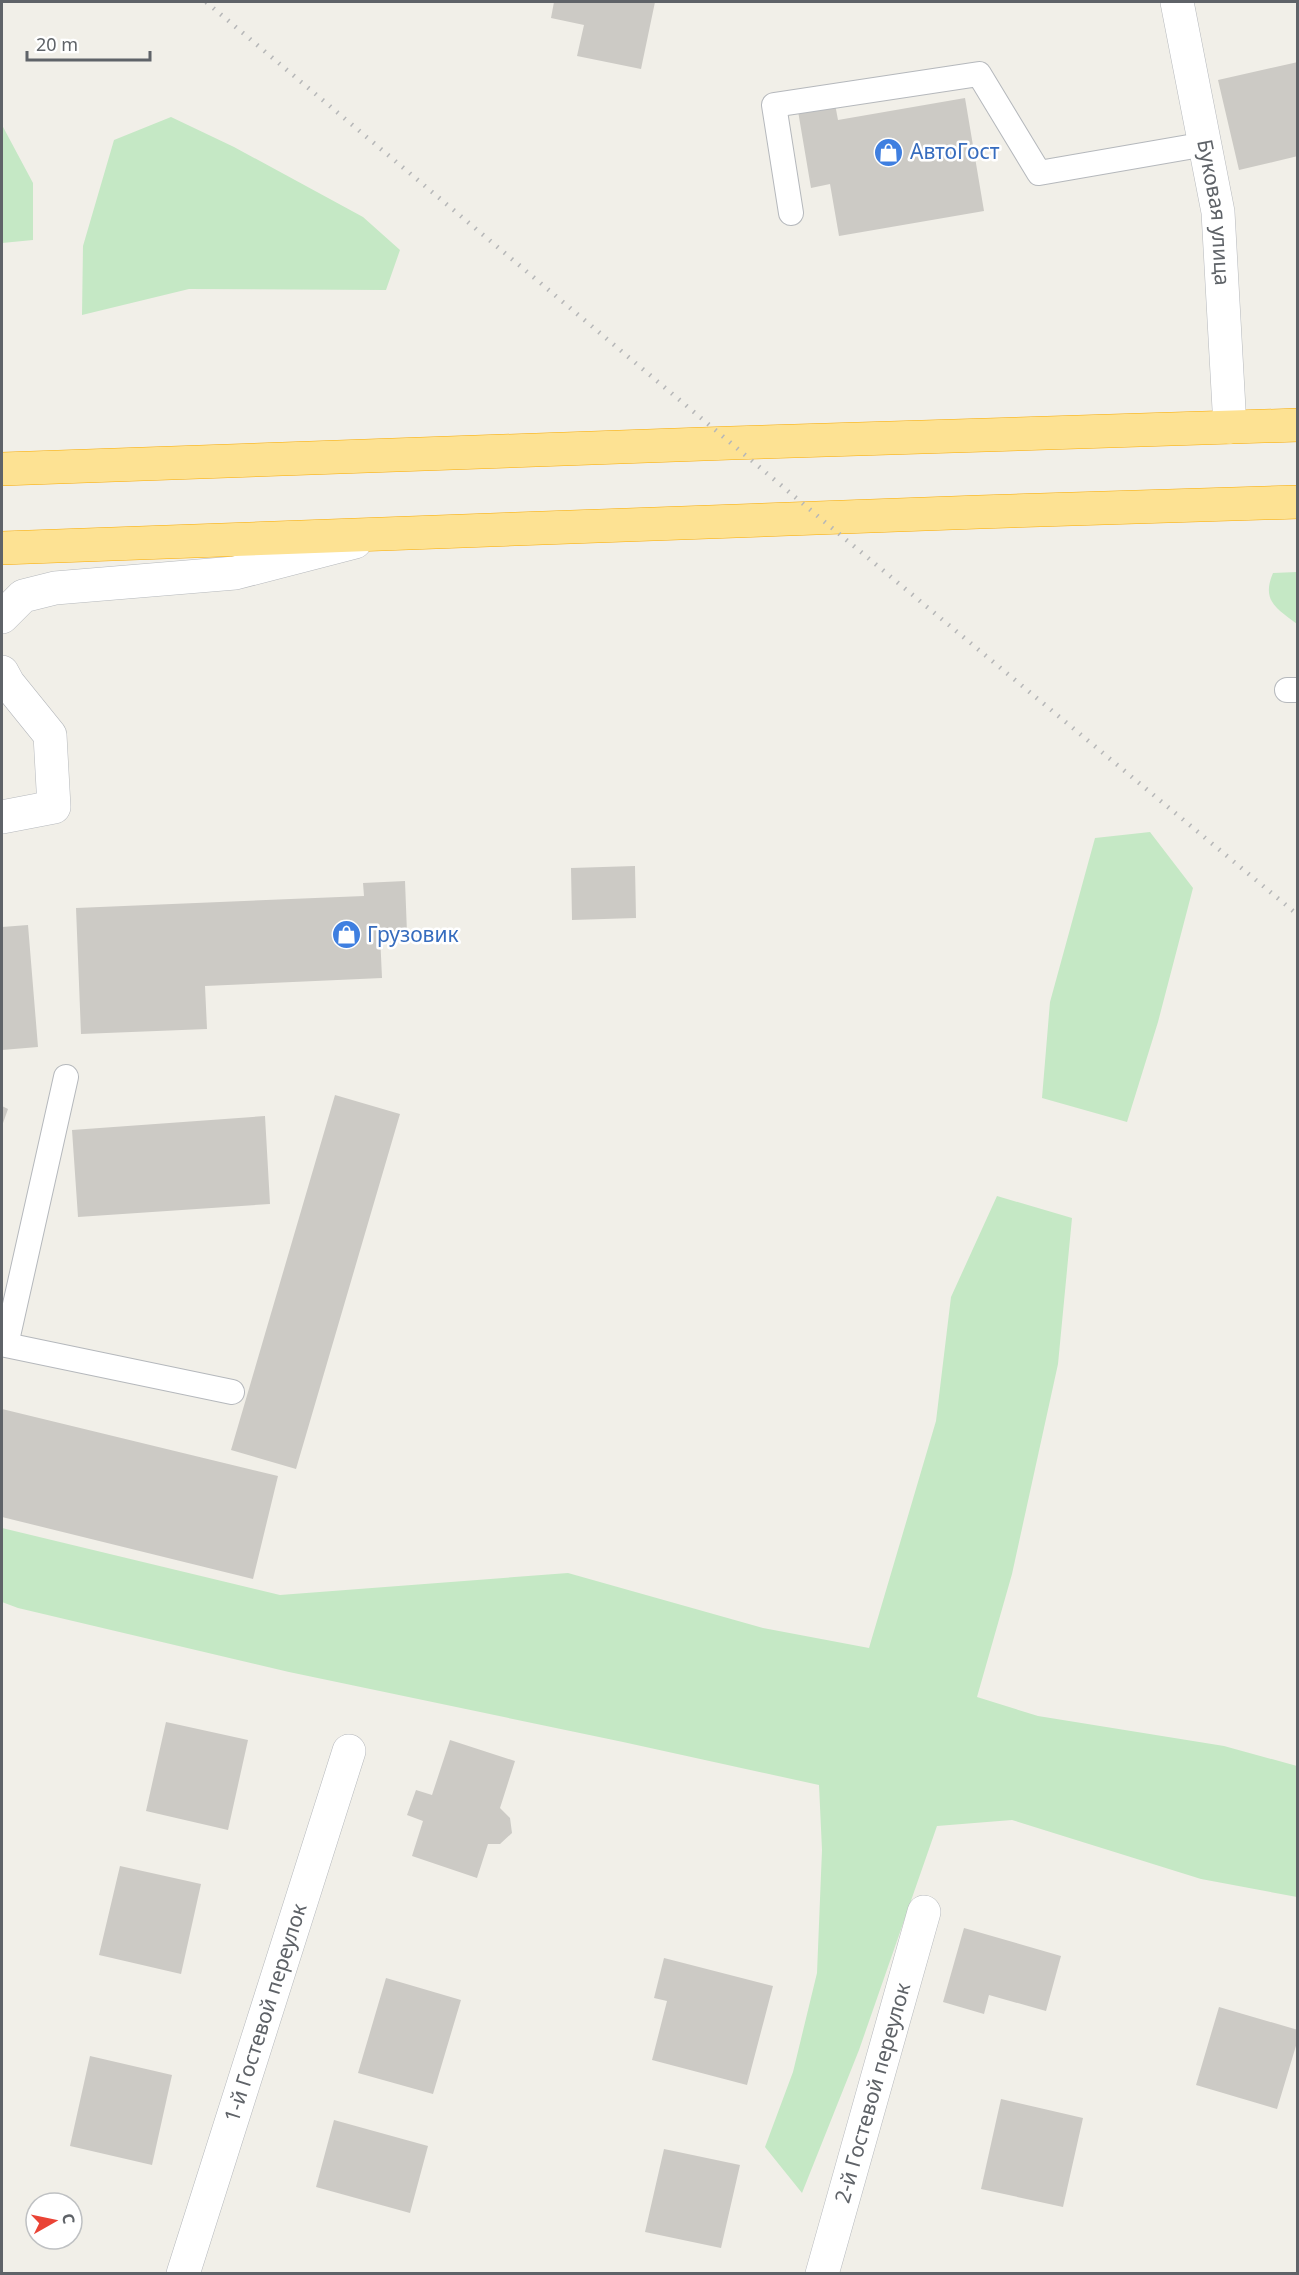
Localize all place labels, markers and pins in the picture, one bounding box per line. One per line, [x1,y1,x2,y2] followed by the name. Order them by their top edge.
[873,136,905,168] shop icon: АвтоГост
[910,137,1000,165] place label: АвтоГост
[330,919,362,951] shop icon: Грузовик
[367,920,459,948] place label: Грузовик

